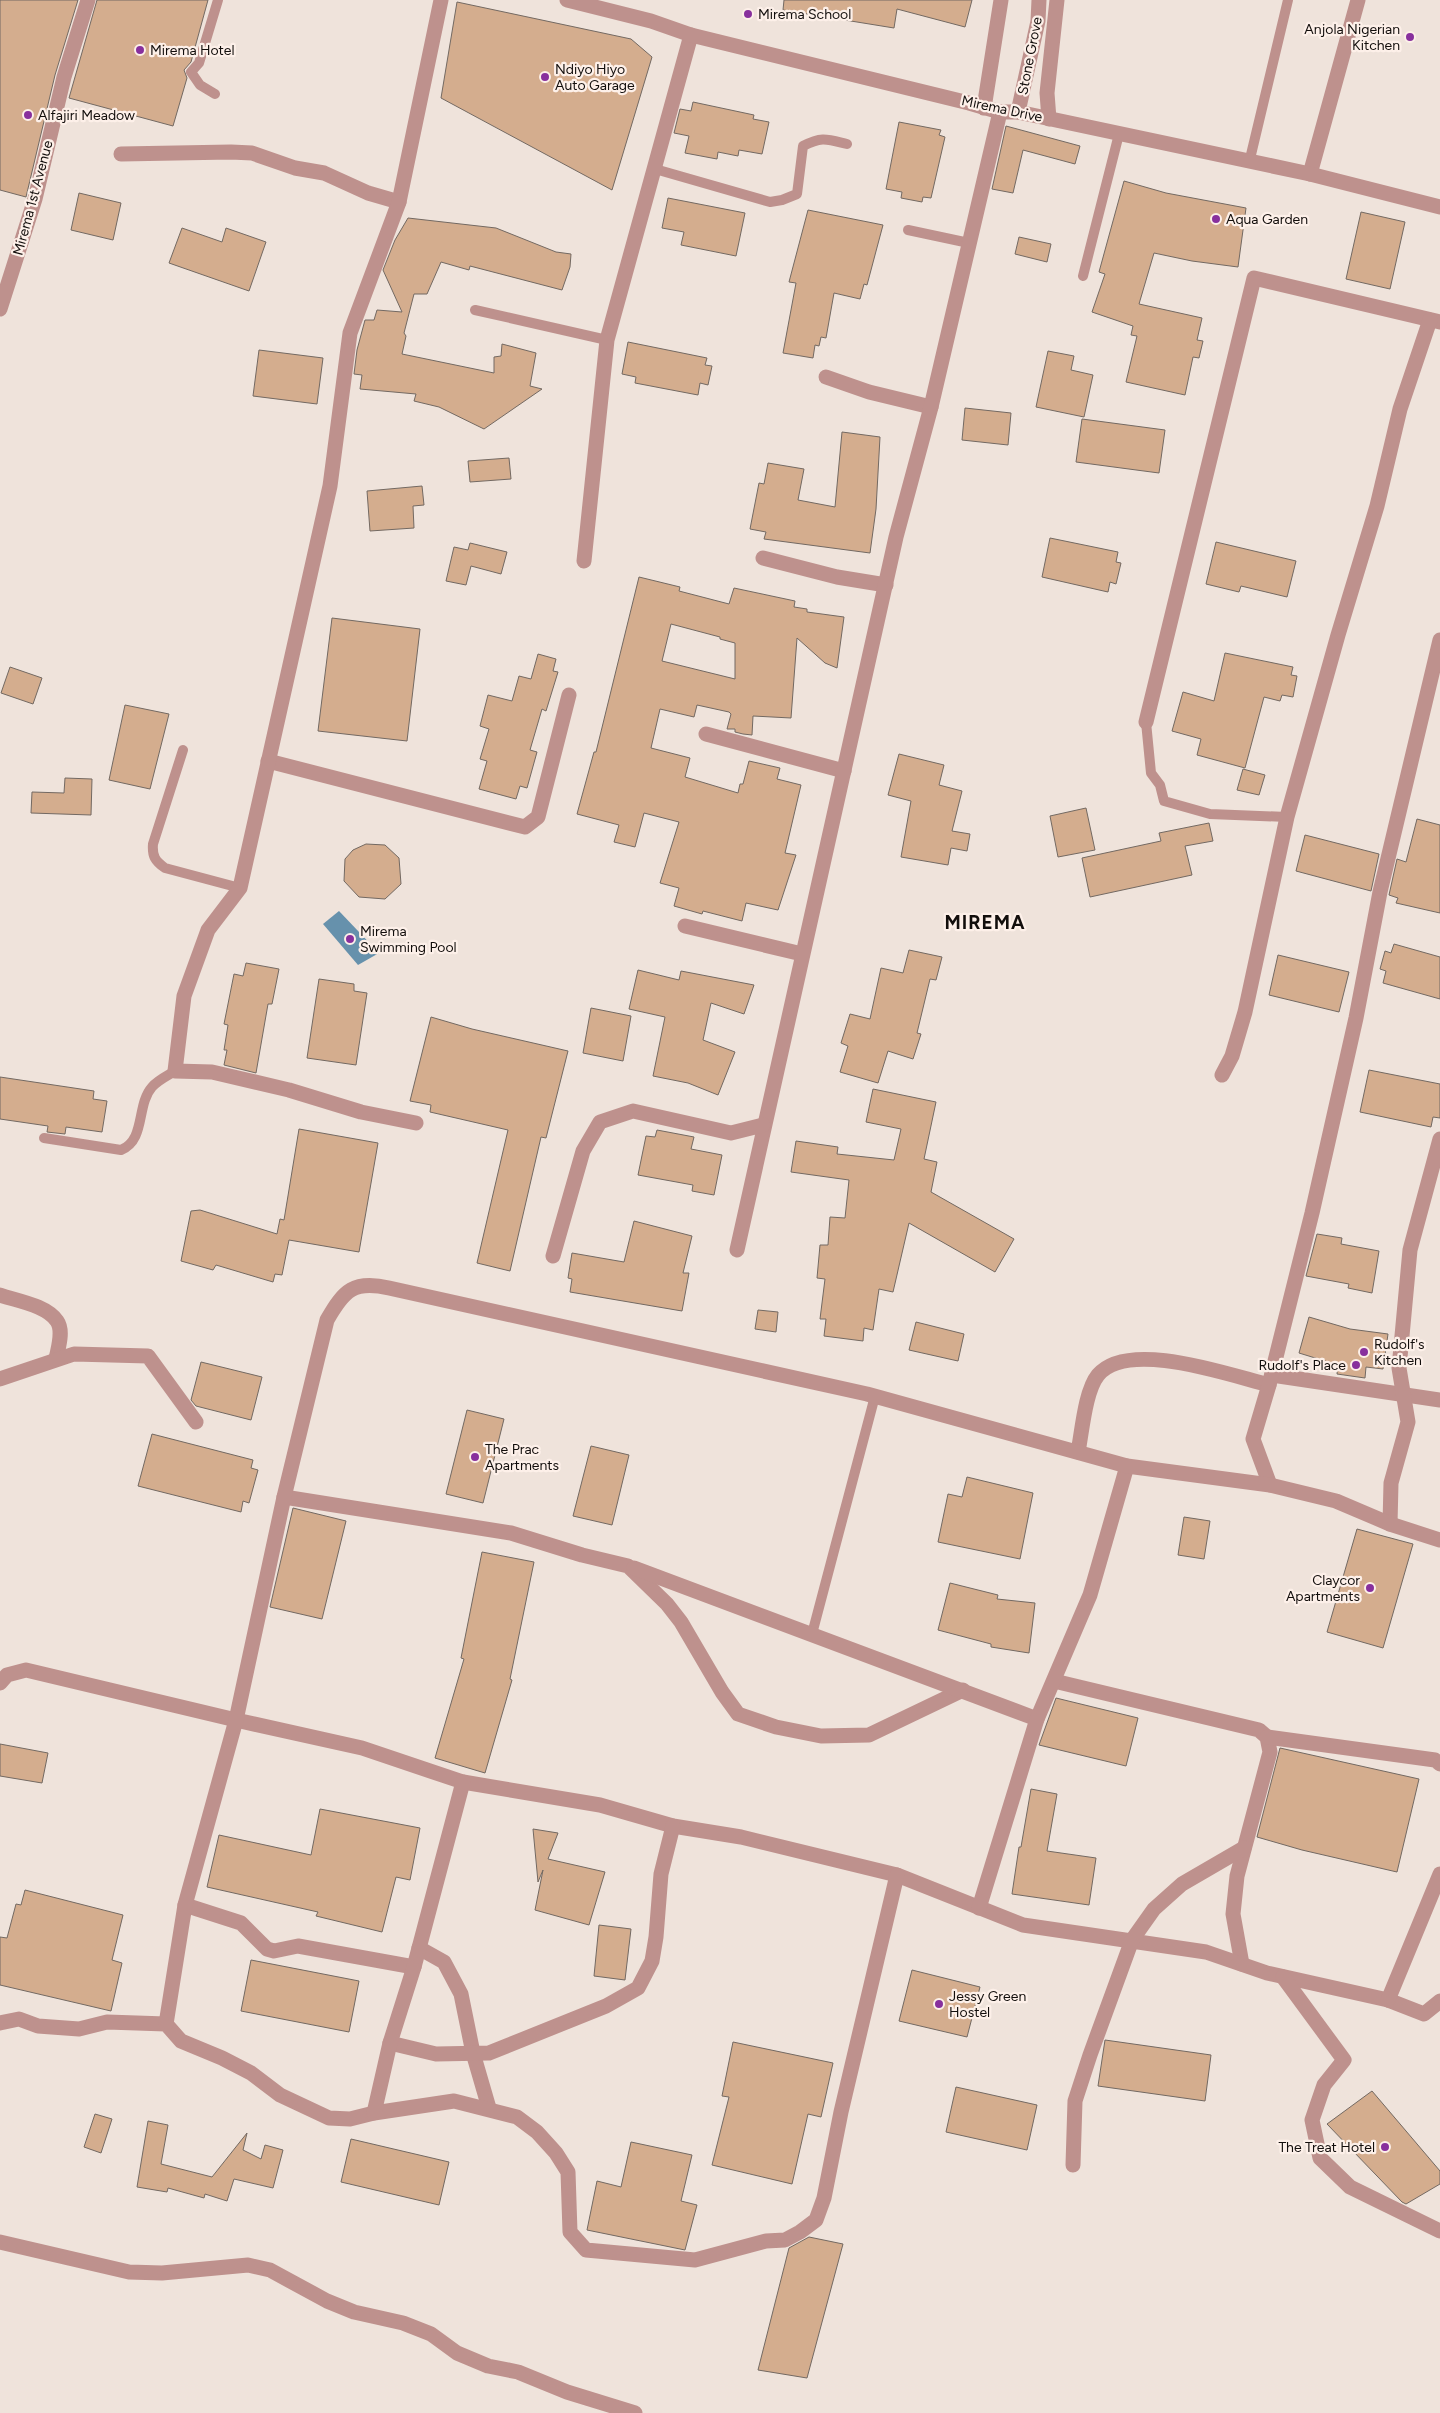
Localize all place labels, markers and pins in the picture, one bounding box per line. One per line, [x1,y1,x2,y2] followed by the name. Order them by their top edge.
[758,6,851,23] place label: Mirema School
[742,8,754,20] marker: Mirema School
[1304,21,1400,54] place label: Anjola Nigerian Kitchen
[1404,31,1416,43] marker: Anjola Nigerian Kitchen
[150,42,235,59] place label: Mirema Hotel
[134,44,146,56] marker: Mirema Hotel
[555,61,635,94] place label: Ndiyo Hiyo Auto Garage
[539,71,551,83] marker: Ndiyo Hiyo Auto Garage
[38,107,135,124] place label: Alfajiri Meadow
[22,109,34,121] marker: Alfajiri Meadow
[1226,211,1308,228] place label: Aqua Garden
[1210,213,1222,225] marker: Aqua Garden
[360,923,457,956] place label: Mirema Swimming Pool
[344,933,356,945] marker: Mirema Swimming Pool
[1374,1336,1424,1369] place label: Rudolf's Kitchen
[1358,1346,1370,1358] marker: Rudolf's Kitchen
[1259,1357,1346,1374] place label: Rudolf's Place
[1350,1359,1362,1371] marker: Rudolf's Place
[485,1441,559,1474] place label: The Prac Apartments
[469,1451,481,1463] marker: The Prac Apartments
[1286,1572,1360,1605] place label: Claycor Apartments
[1364,1582,1376,1594] marker: Claycor Apartments
[949,1988,1026,2021] place label: Jessy Green Hostel
[933,1998,945,2010] marker: Jessy Green Hostel
[1278,2139,1375,2156] place label: The Treat Hotel
[1379,2141,1391,2153] marker: The Treat Hotel

